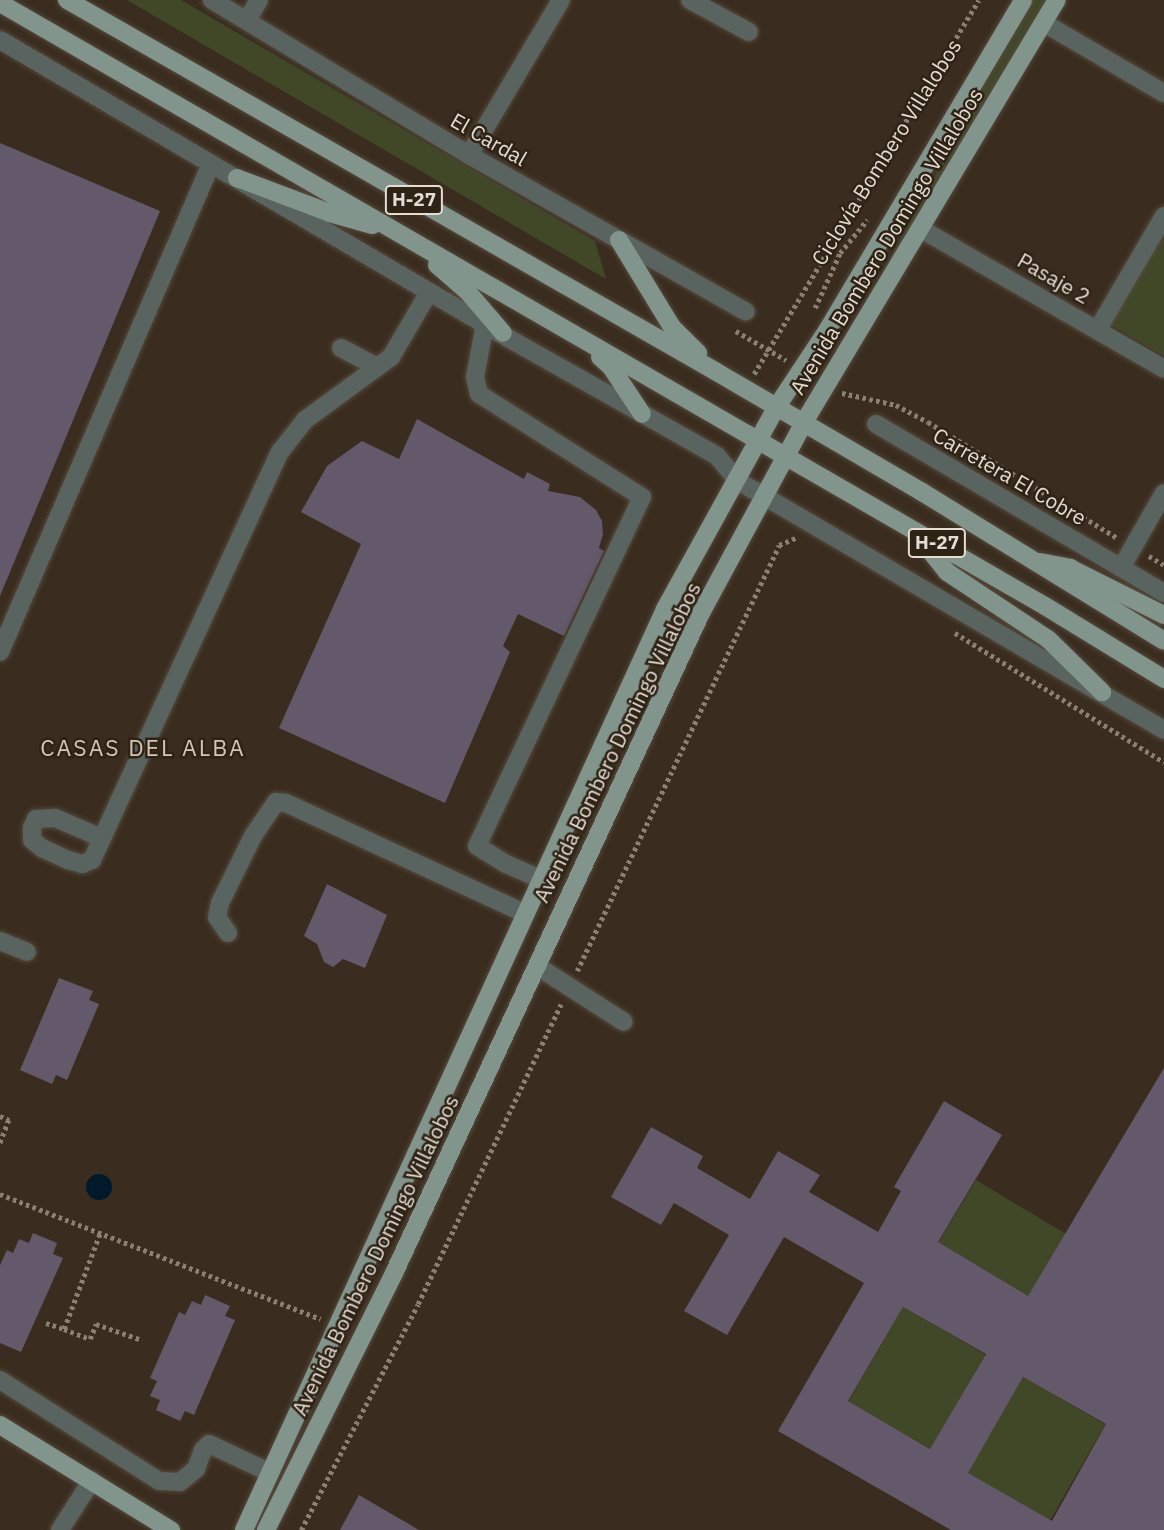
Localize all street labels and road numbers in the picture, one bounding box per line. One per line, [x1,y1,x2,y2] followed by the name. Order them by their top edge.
[806,34,966,270] street label: Ciclovía Bombero Villalobos
[784,83,988,399] street label: Avenida Bombero Domingo Villalobos
[446,107,532,171] street label: El Cardal
[384,184,444,216] road number: H-27
[1013,247,1095,309] street label: Pasaje 2
[929,422,1091,530] street label: Carretera El Cobre
[907,528,967,558] road number: H-27
[528,578,706,906] street label: Avenida Bombero Domingo Villalobos
[286,1091,464,1419] street label: Avenida Bombero Domingo Villalobos

